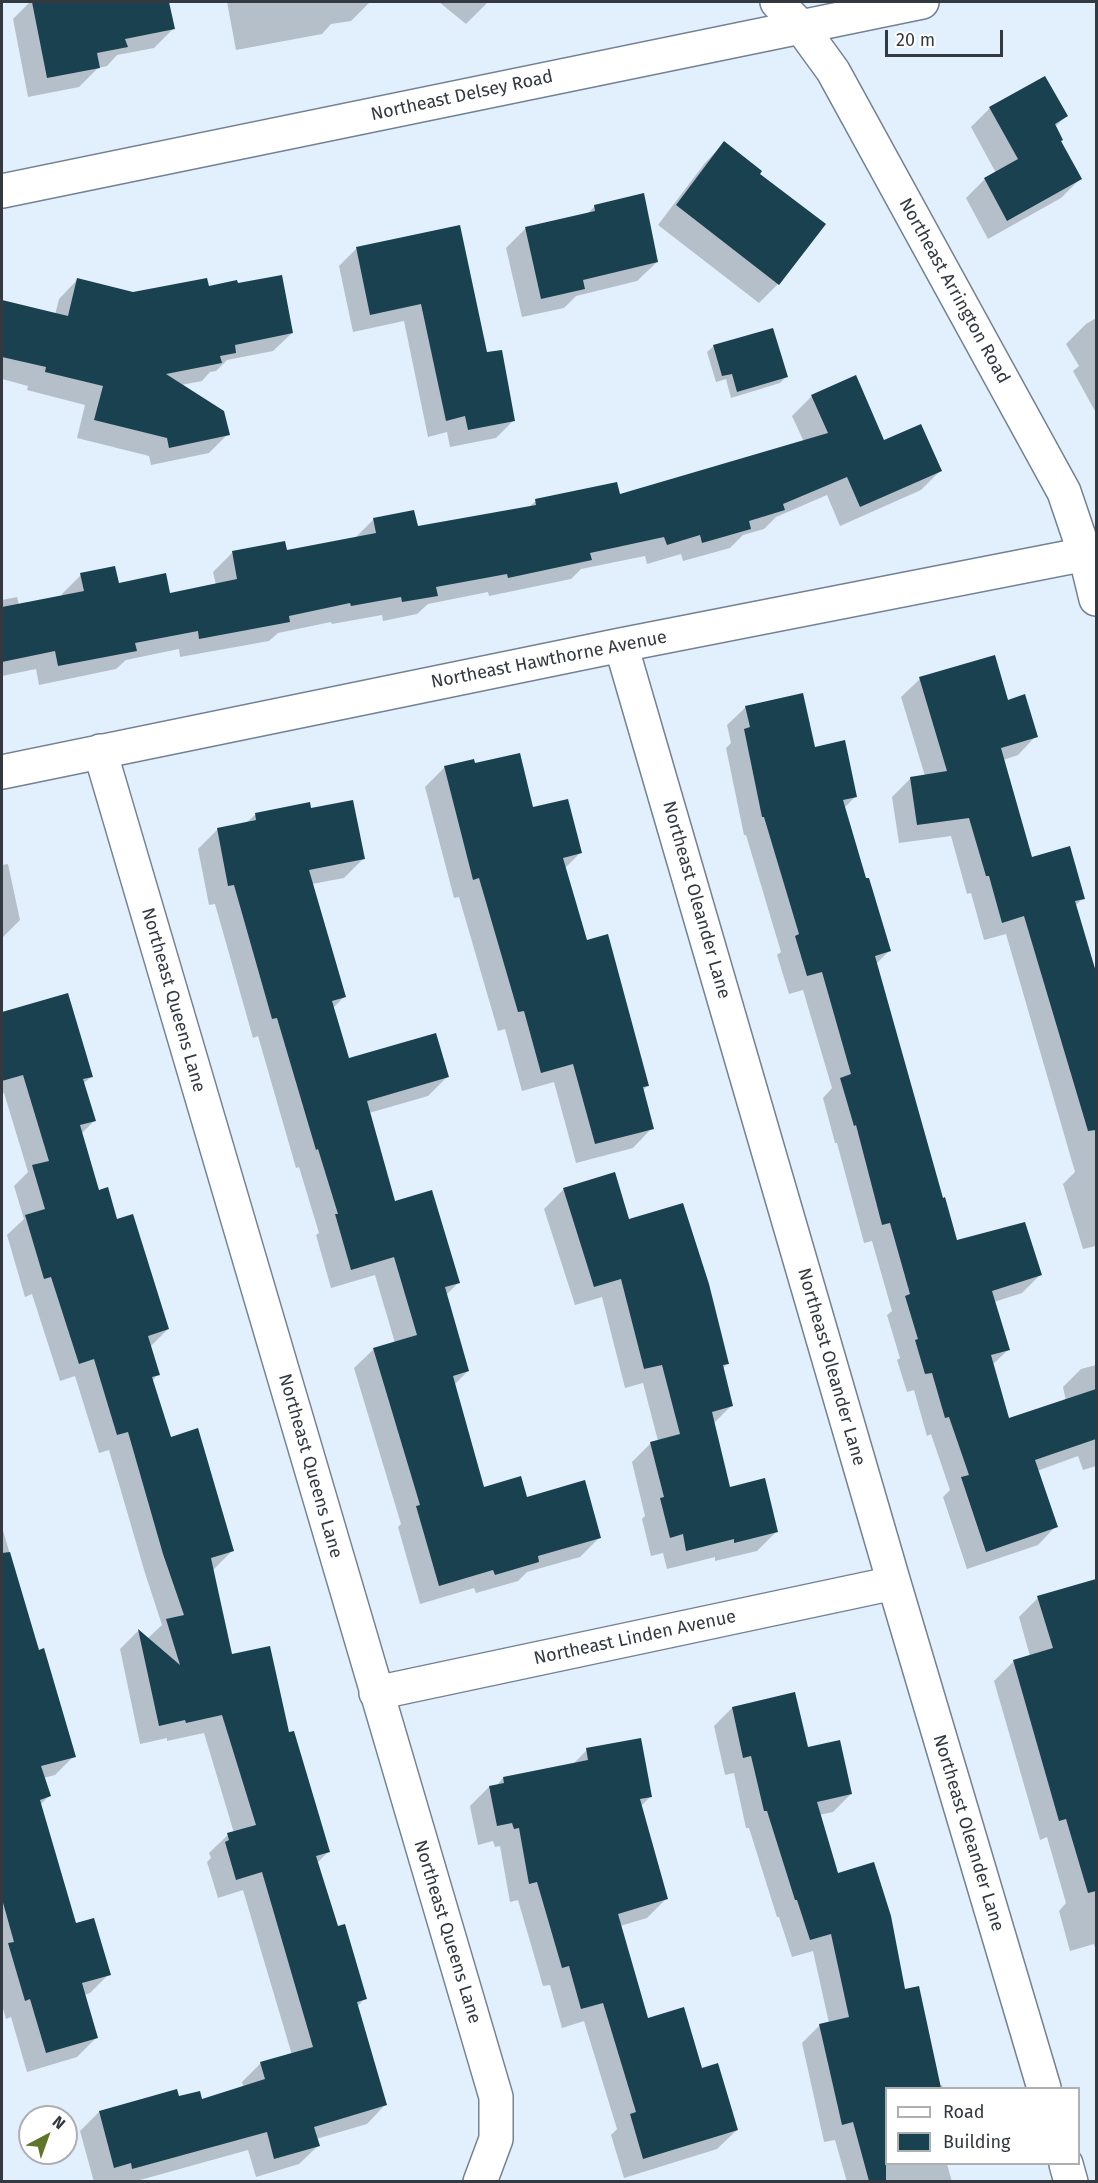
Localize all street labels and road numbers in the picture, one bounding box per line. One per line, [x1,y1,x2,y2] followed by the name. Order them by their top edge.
[369,66,555,126] street label: Northeast Delsey Road
[894,195,1014,387] street label: Northeast Arrington Road
[429,627,669,693] street label: Northeast Hawthorne Avenue
[657,799,735,1001] street label: Northeast Oleander Lane
[136,905,210,1095] street label: Northeast Queens Lane
[792,1266,870,1468] street label: Northeast Oleander Lane
[273,1371,347,1561] street label: Northeast Queens Lane
[532,1606,738,1670] street label: Northeast Linden Avenue
[928,1732,1008,1934] street label: Northeast Oleander Lane
[409,1838,485,2026] street label: Northeast Queens Lane

